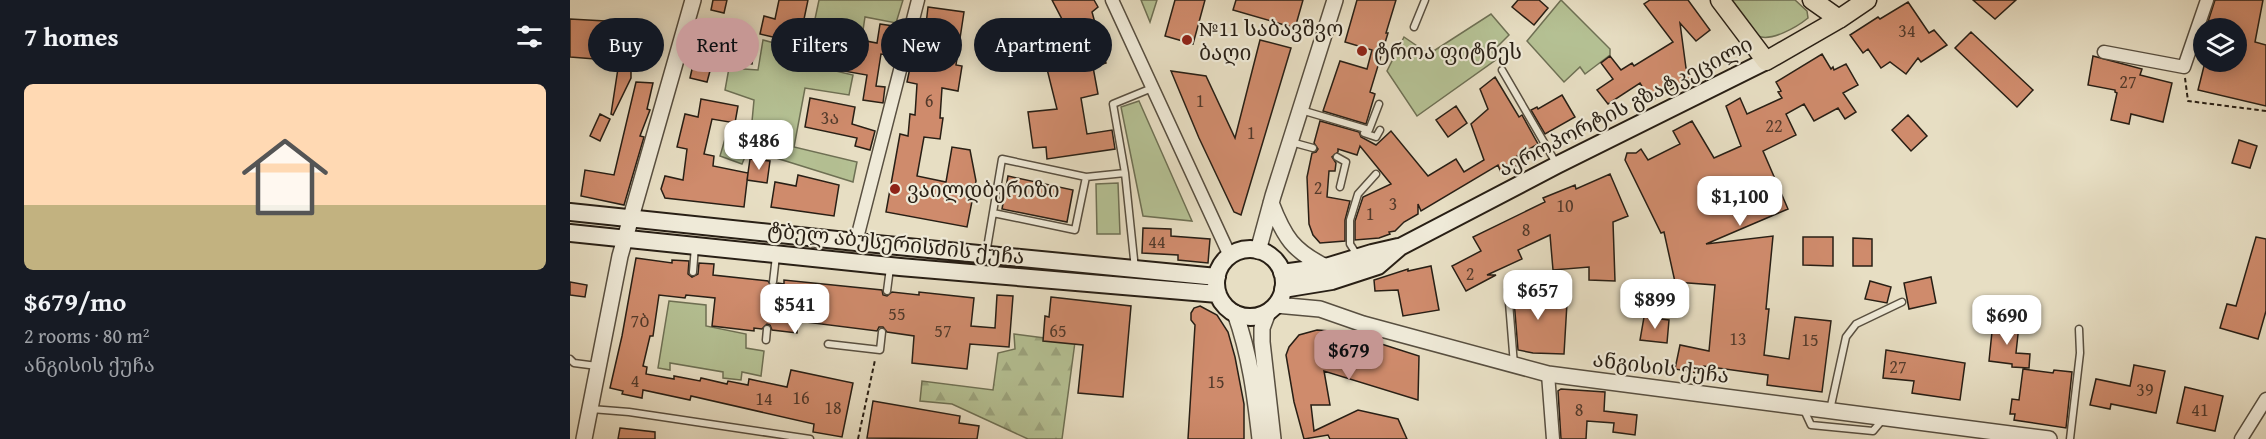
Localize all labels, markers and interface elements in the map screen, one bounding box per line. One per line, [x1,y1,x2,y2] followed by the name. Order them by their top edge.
[1199,13,1343,68] place label: №11 საბავშვო ბაღი
[24,17,119,56] text: 7 homes
[1898,17,1916,44] house number: 34
[588,18,664,72] chip: Buy
[676,18,759,72] chip: Rent
[771,18,869,72] chip: Filters
[881,18,962,72] chip: New
[974,18,1112,72] chip: Apartment
[2193,18,2247,72] map controls
[2193,18,2247,72] button: layers
[513,20,546,53] icon: filters
[1492,28,1758,184] street label: აეროპორტის გზატკეცილი
[1180,33,1194,47] marker: №11 საბავშვო ბაღი
[1374,36,1522,67] place label: ტროა ფიტნეს
[1355,44,1369,58] marker: ტროა ფიტნეს
[2119,68,2137,95] house number: 27
[925,87,933,114] house number: 6
[1196,87,1204,114] house number: 1
[821,104,839,131] house number: 3ა
[1765,112,1783,139] house number: 22
[1247,119,1255,146] house number: 1
[723,120,795,171] pin: $486
[231,123,339,231] icon: home
[738,125,780,154] text: $486
[907,174,1060,205] place label: ვაილდბერიზი
[1314,174,1322,201] house number: 2
[1691,176,1789,227] pin: $1,100
[1711,181,1769,210] text: $1,100
[888,182,902,196] marker: ვაილდბერიზი
[1389,190,1397,217] house number: 3
[1556,192,1574,219] house number: 10
[1366,200,1374,227] house number: 1
[766,214,1026,272] street label: ტბელ აბუსერისძის ქუჩა
[1522,216,1530,243] house number: 8
[1148,228,1166,255] house number: 44
[1466,260,1474,287] house number: 2
[1502,270,1574,321] pin: $657
[1517,275,1559,304] text: $657
[1619,279,1691,330] pin: $899
[24,282,126,321] text: $679/mo
[759,284,831,335] pin: $541
[1634,284,1676,313] text: $899
[774,289,816,318] text: $541
[1971,295,2043,346] pin: $690
[888,300,906,327] house number: 55
[1986,300,2028,329] text: $690
[630,307,650,334] house number: 7ბ
[934,317,952,344] house number: 57
[1049,317,1067,344] house number: 65
[24,321,150,350] text: 2 rooms · 80 m²
[1729,325,1747,352] house number: 13
[1801,326,1819,353] house number: 15
[1313,330,1385,381] pin: $679
[1328,335,1370,364] text: $679
[1591,343,1731,391] street label: ანგისის ქუჩა
[24,350,155,379] text: ანგისის ქუჩა
[1889,353,1907,380] house number: 27
[631,367,639,394] house number: 4
[1207,368,1225,395] house number: 15
[2136,376,2154,403] house number: 39
[792,384,810,411] house number: 16
[755,385,773,412] house number: 14
[824,394,842,421] house number: 18
[1575,396,1583,423] house number: 8
[2191,396,2209,423] house number: 41

